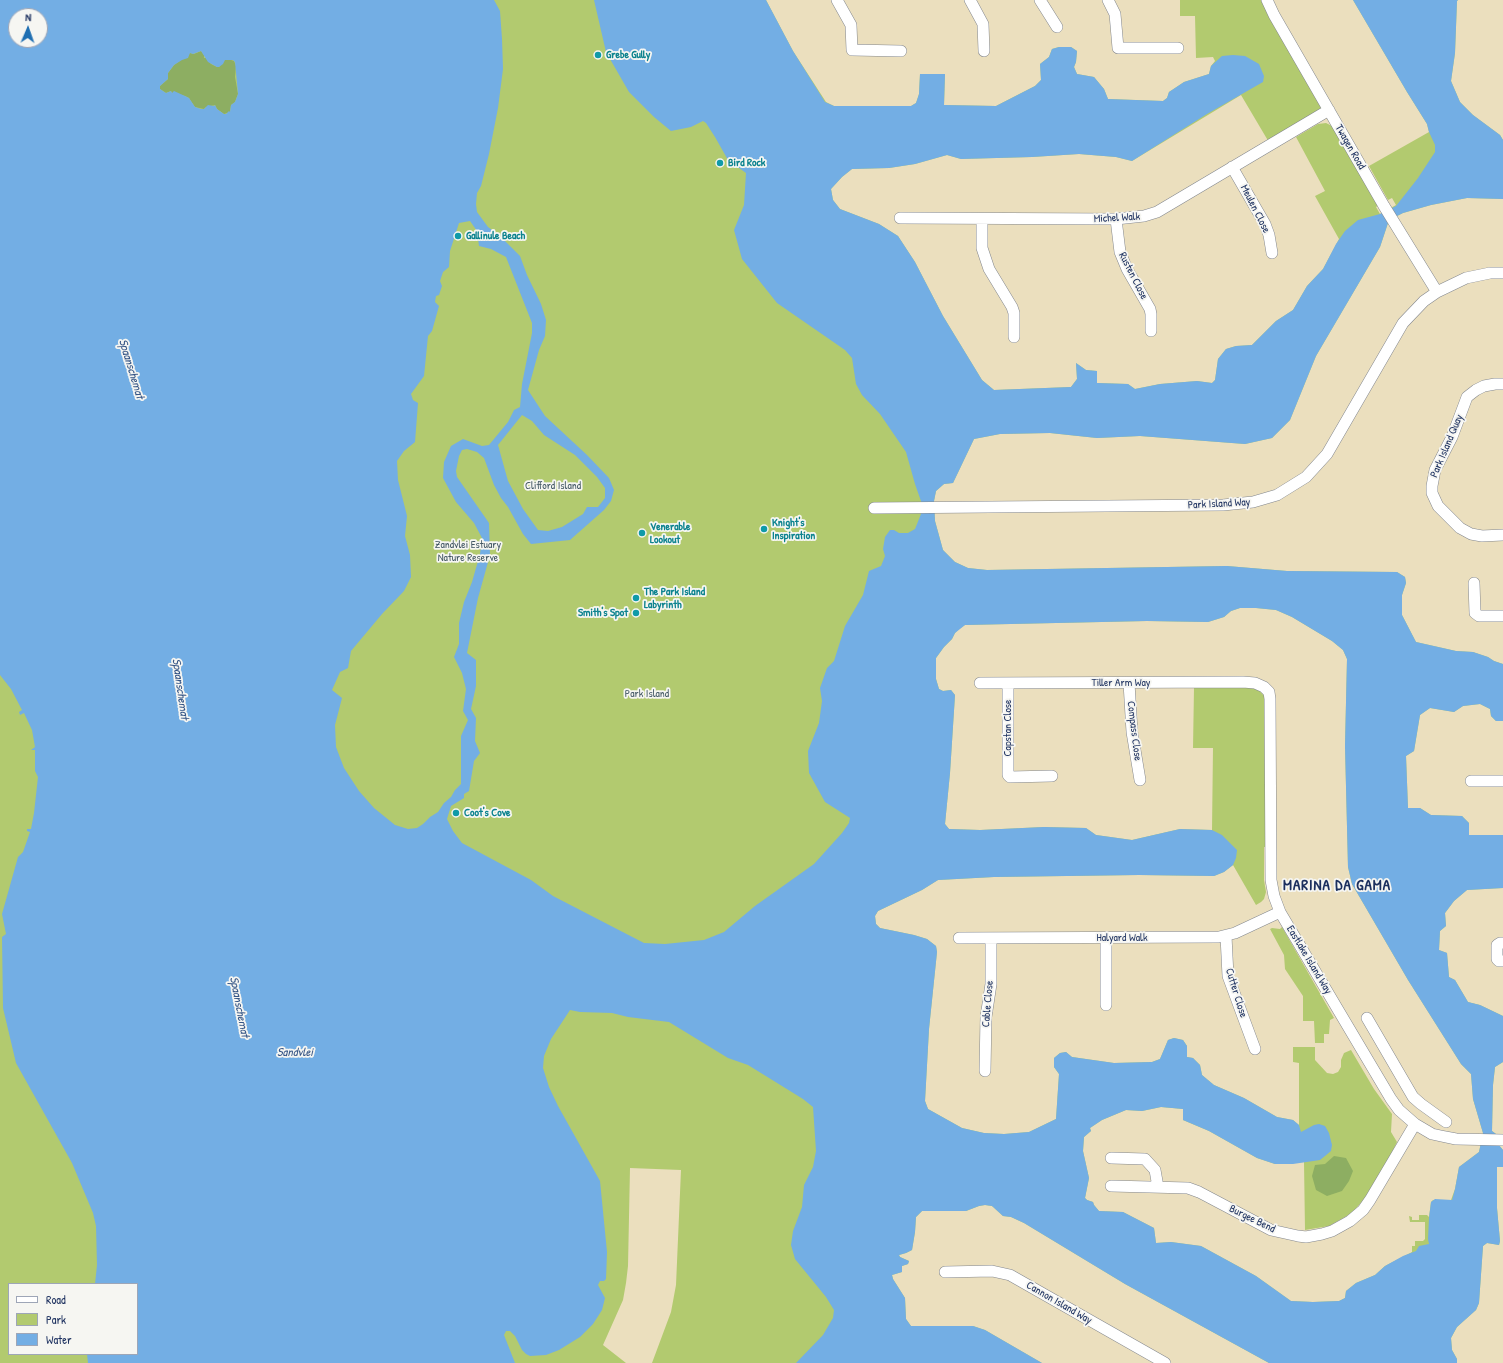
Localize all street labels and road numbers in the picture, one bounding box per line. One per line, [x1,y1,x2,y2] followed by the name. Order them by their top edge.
[1332,122,1368,172] street label: Twagen Road
[1237,183,1273,235] street label: Meulen Close
[1094,210,1140,226] street label: Michel Walk
[1115,250,1151,302] street label: Rusten Close
[1428,412,1466,480] street label: Park Island Quay
[1187,496,1251,512] street label: Park Island Way
[1092,676,1150,690] street label: Tiller Arm Way
[1001,700,1015,756] street label: Capstan Close
[1124,700,1144,762] street label: Compass Close
[1283,923,1335,997] street label: Eastlake Island Way
[1097,931,1147,945] street label: Halyard Walk
[1222,967,1250,1019] street label: Cutter Close
[979,980,997,1028] street label: Cable Close
[1227,1202,1277,1236] street label: Burgee Bend
[1024,1279,1094,1327] street label: Cannon Island Way

